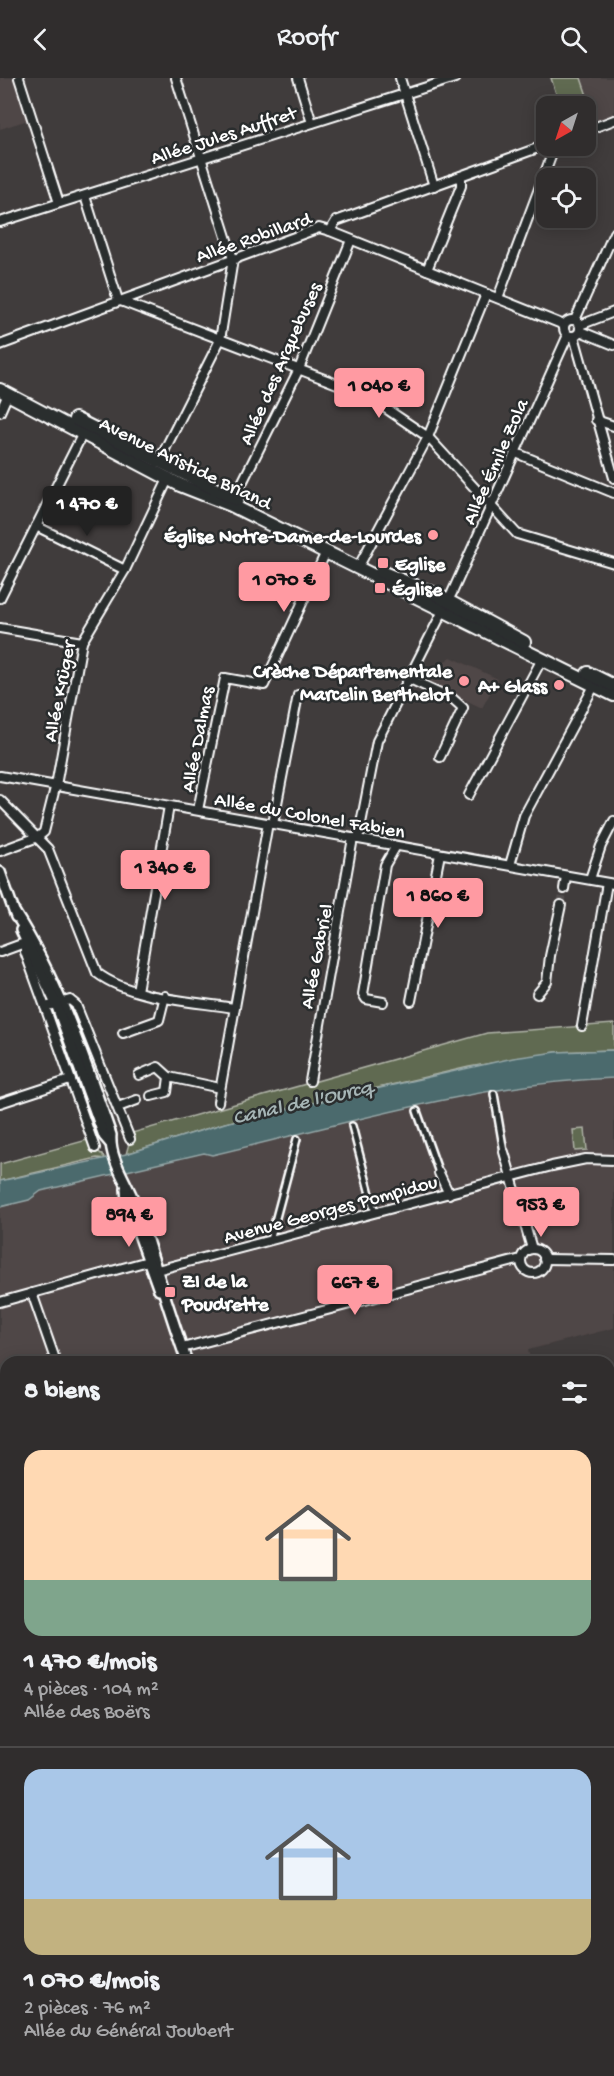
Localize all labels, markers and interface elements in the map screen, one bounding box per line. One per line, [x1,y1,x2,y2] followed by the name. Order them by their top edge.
[24,23,57,56] icon: back
[277,23,337,55] text: Roofr
[557,23,590,56] icon: search
[536,96,596,156] north arrow
[536,96,596,228] map controls
[148,102,302,172] street label: Allée Jules Auffret
[536,168,596,228] button: locate
[193,208,317,270] street label: Allée Robillard
[236,279,329,449] street label: Allée des Arquebuses
[324,368,434,419] pin: 1 040 €
[348,376,410,399] text: 1 040 €
[458,395,536,529] street label: Allée Émile Zola
[95,413,276,518] street label: Avenue Aristide Briand
[32,486,142,537] pin: 1 470 €
[57,494,117,517] text: 1 470 €
[164,526,423,550] place label: Église Notre-Dame-de-Lourdes
[426,528,440,542] marker: Église Notre-Dame-de-Lourdes
[395,555,446,578] place label: Eglise
[376,556,390,570] marker: Eglise
[229,562,339,613] pin: 1 070 €
[253,570,315,593] text: 1 070 €
[392,579,443,603] place label: Église
[373,581,387,595] marker: Église
[40,637,83,744] street label: Allée Krüger
[252,662,454,708] place label: Crèche Départementale Marcelin Berthelot
[457,674,471,688] marker: Crèche Départementale Marcelin Berthelot
[477,677,549,700] place label: A+ Glass
[552,678,566,692] marker: A+ Glass
[178,684,221,794] street label: Allée Dalmas
[212,789,407,846] street label: Allée du Colonel Fabien
[110,850,220,901] pin: 1 340 €
[135,858,195,881] text: 1 340 €
[383,878,493,929] pin: 1 860 €
[407,886,469,909] text: 1 860 €
[297,902,340,1011] street label: Allée Gabriel
[231,1075,378,1133] water label: Canal de l'Ourcq
[221,1172,441,1251] street label: Avenue Georges Pompidou
[499,1187,583,1238] pin: 953 €
[517,1195,565,1218] text: 953 €
[87,1197,171,1248] pin: 894 €
[105,1205,153,1228] text: 894 €
[313,1265,397,1316] pin: 667 €
[181,1272,269,1318] place label: ZI de la Poudrette
[331,1273,379,1296] text: 667 €
[163,1285,177,1299] marker: ZI de la Poudrette
[558,1376,591,1409] icon: filters
[24,1377,99,1408] text: 8 biens
[254,1489,362,1597] icon: home
[24,1648,156,1679] text: 1 470 €/mois
[24,1679,159,1702] text: 4 pièces · 104 m²
[24,1702,150,1725] text: Allée des Boërs
[254,1808,362,1916] icon: home
[24,1967,159,1998] text: 1 070 €/mois
[24,1998,151,2021] text: 2 pièces · 76 m²
[24,2021,232,2044] text: Allée du Général Joubert

